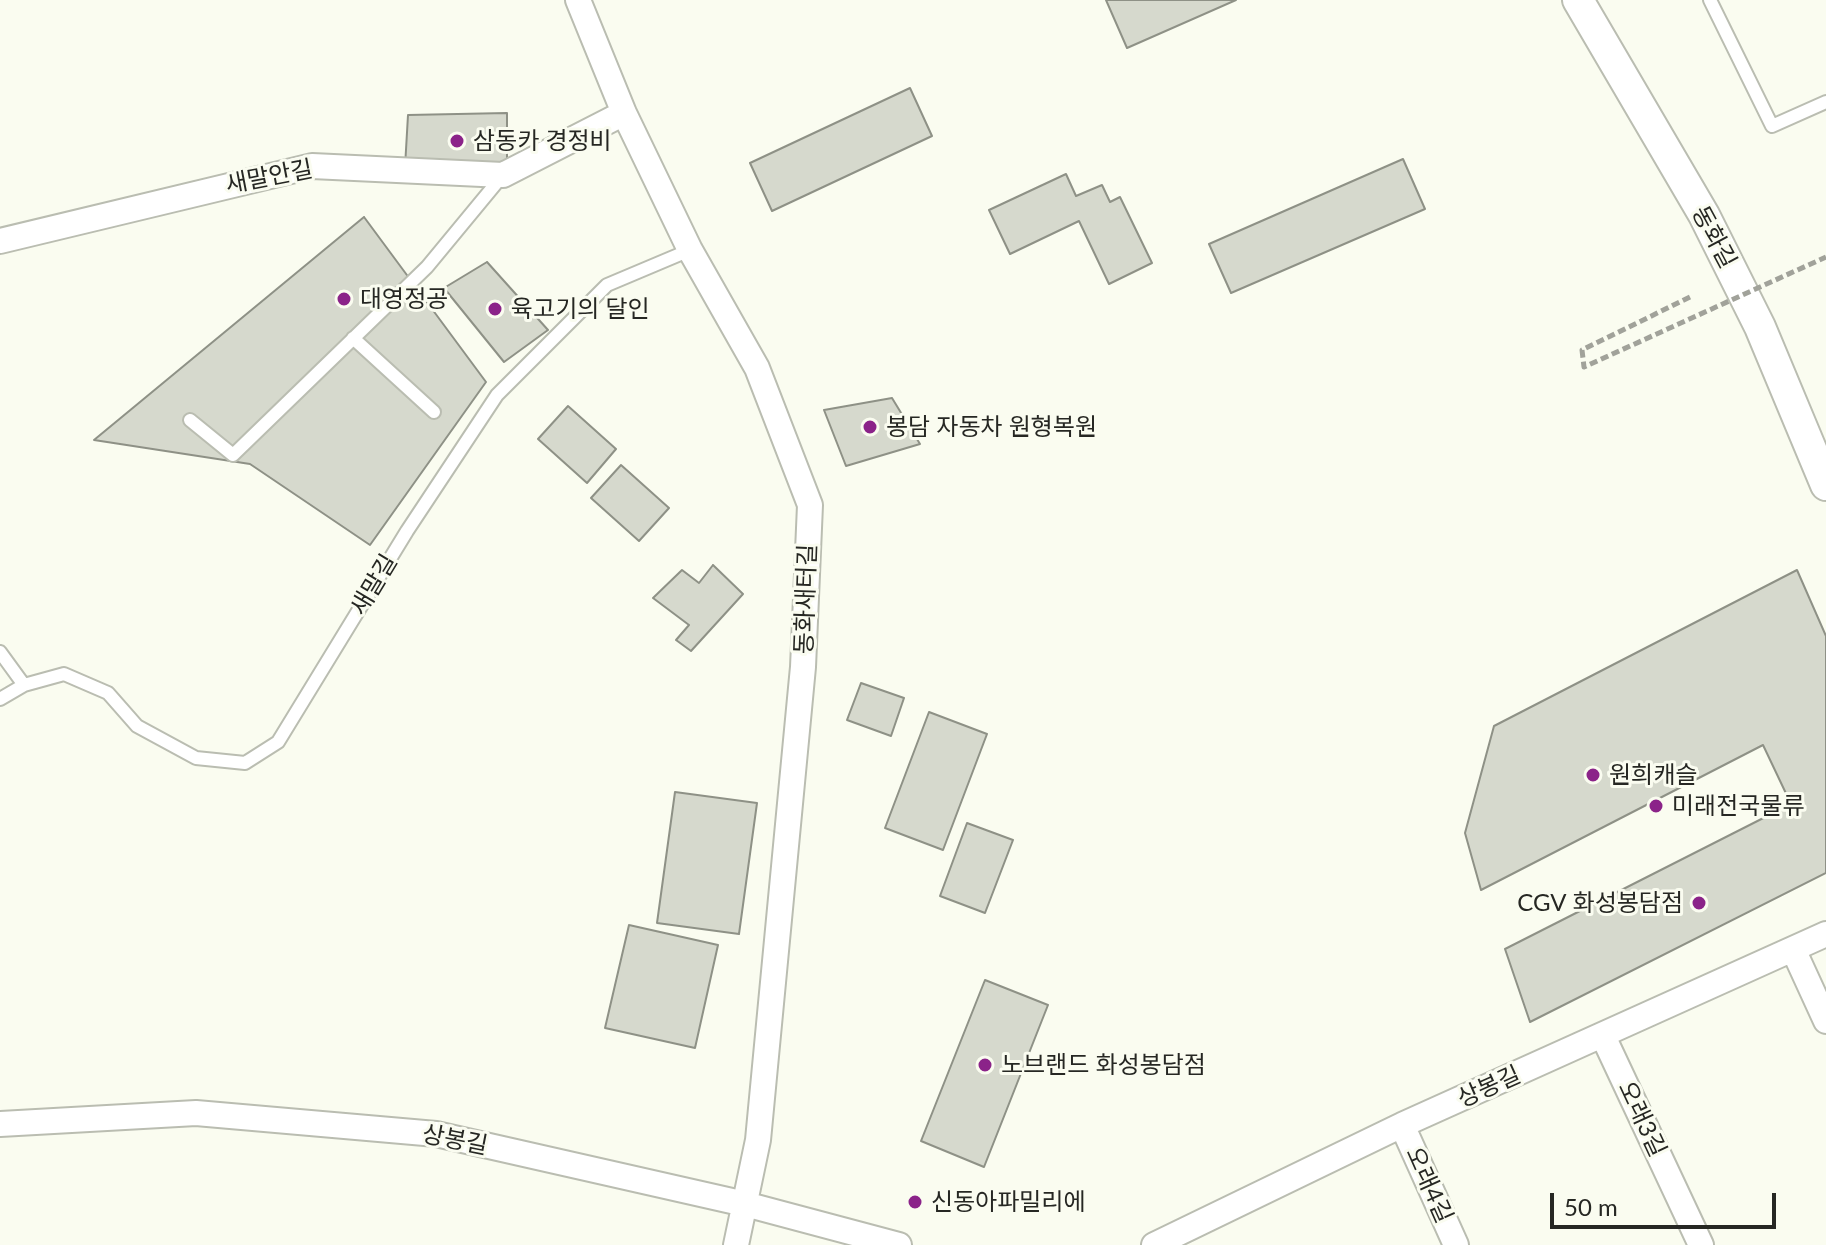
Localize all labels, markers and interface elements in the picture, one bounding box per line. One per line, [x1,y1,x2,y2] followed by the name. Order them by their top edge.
[473,127,612,155] place label: 삼동카 경정비
[448,132,466,150] marker: 삼동카 경정비
[223,154,315,200] street label: 새말안길
[1686,201,1742,273] street label: 동화길
[360,285,448,313] place label: 대영정공
[335,290,353,308] marker: 대영정공
[511,295,650,323] place label: 육고기의 달인
[486,300,504,318] marker: 육고기의 달인
[886,413,1097,441] place label: 봉담 자동차 원형복원
[861,418,879,436] marker: 봉담 자동차 원형복원
[790,543,822,655] street label: 동화새터길
[345,549,403,621] street label: 새말길
[1609,761,1697,789] place label: 원희캐슬
[1584,766,1602,784] marker: 원희캐슬
[1672,792,1804,820] place label: 미래전국물류
[1647,797,1665,815] marker: 미래전국물류
[1517,889,1683,917] place label: CGV 화성봉담점
[1690,894,1708,912] marker: CGV 화성봉담점
[1001,1051,1206,1079] place label: 노브랜드 화성봉담점
[976,1056,994,1074] marker: 노브랜드 화성봉담점
[1453,1060,1525,1114] street label: 상봉길
[1612,1077,1672,1161] street label: 오래3길
[420,1120,490,1160] street label: 상봉길
[1400,1143,1458,1227] street label: 오래4길
[1554,1177,1780,1227] scale bar
[931,1188,1086,1216] place label: 신동아파밀리에
[1564,1192,1618,1221] text: 50 m
[906,1193,924,1211] marker: 신동아파밀리에

